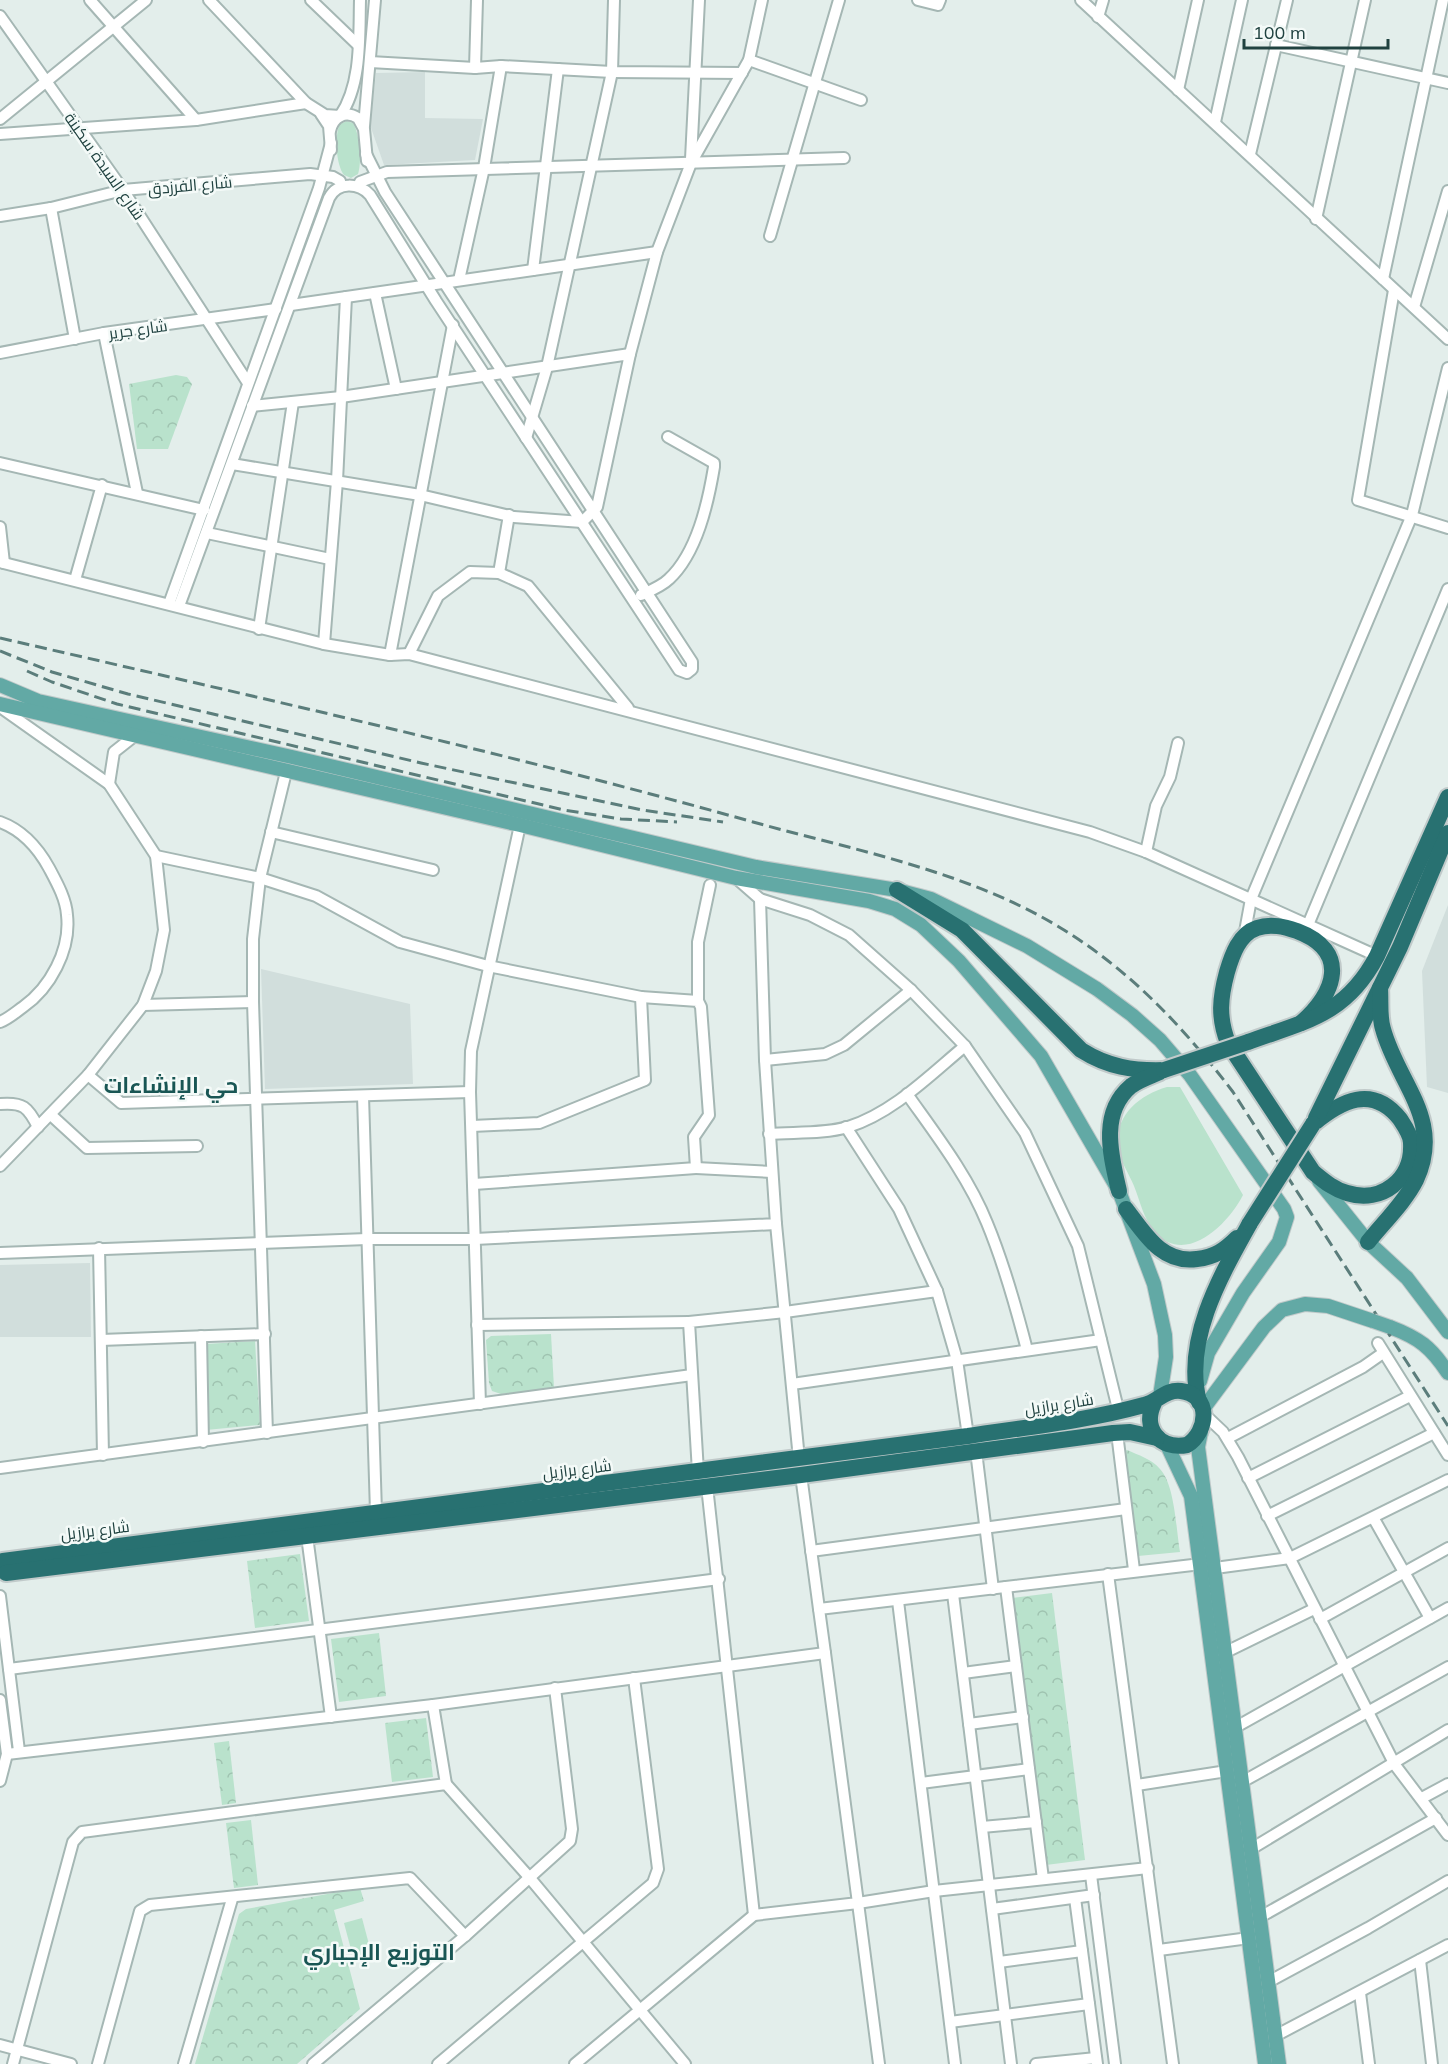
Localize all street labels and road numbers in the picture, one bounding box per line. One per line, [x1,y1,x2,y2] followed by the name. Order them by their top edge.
[59,108,150,225] street label: شارع السيدة سكينة
[147,171,233,201] street label: شارع الفرزدق
[106,315,169,345] street label: شارع جرير
[1023,1389,1095,1421] street label: شارع برازيل
[541,1455,613,1485] street label: شارع برازيل
[59,1516,131,1546] street label: شارع برازيل

